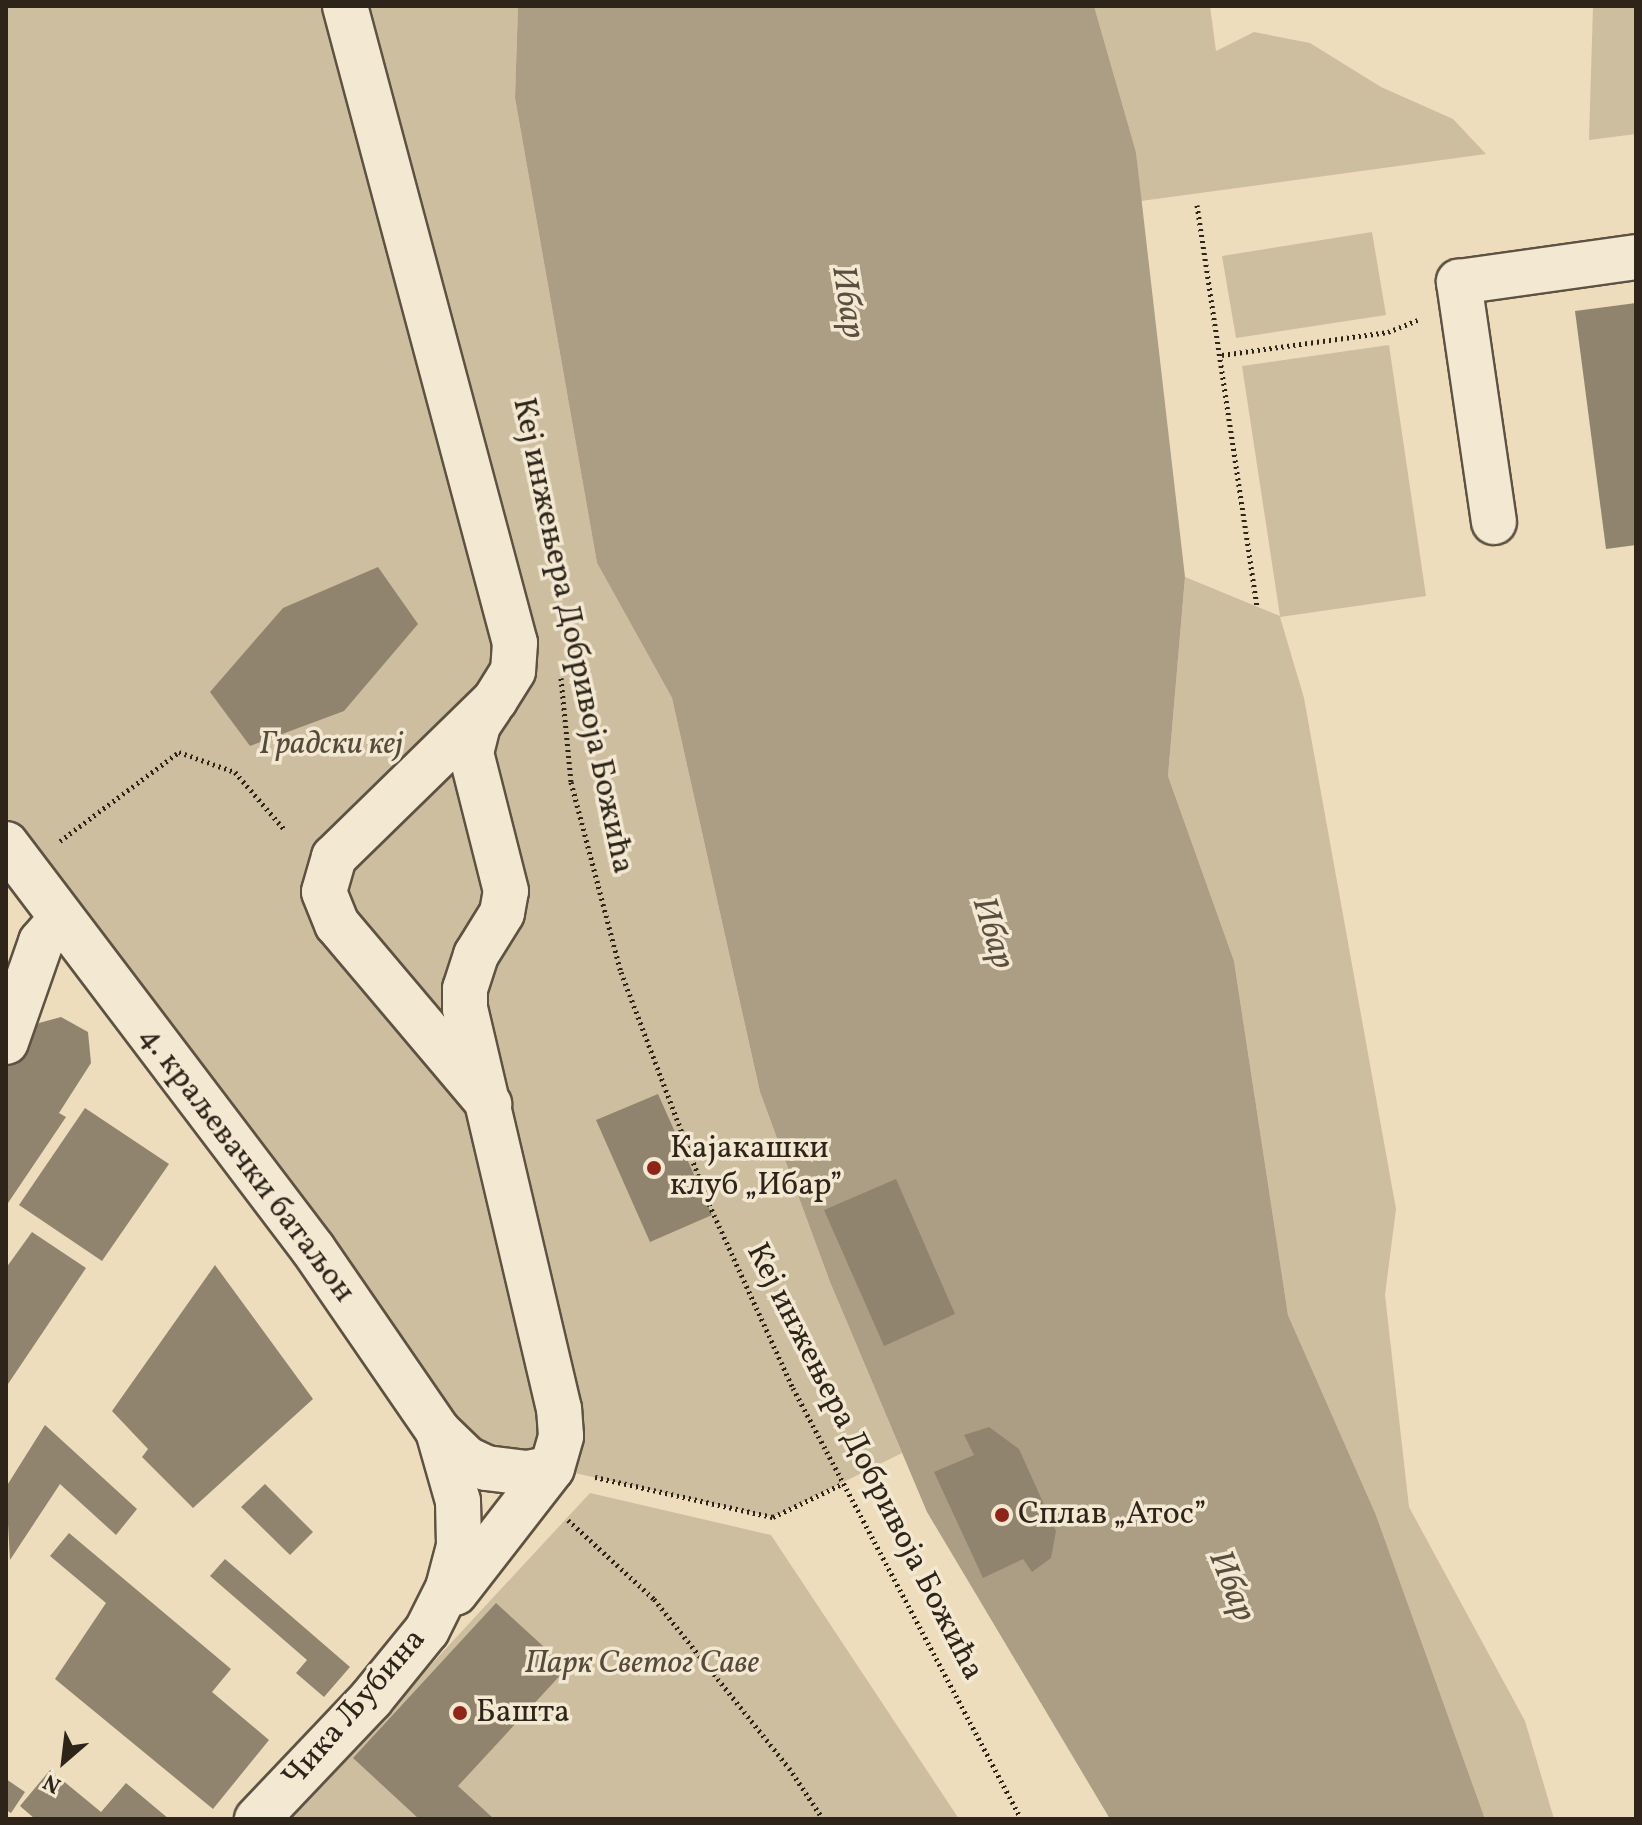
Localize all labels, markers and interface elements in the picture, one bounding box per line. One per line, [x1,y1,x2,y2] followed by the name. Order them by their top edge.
[821,263,873,341] water label: Ибар
[503,395,641,877] street label: Кеј инжењера Добривоја Божића
[259,726,403,764] park label: Градски кеј
[962,892,1022,974] water label: Ибар
[130,1019,362,1311] street label: 4. краљевачки батаљон
[670,1131,842,1206] place label: Кајакашки клуб „Ибар”
[645,1159,663,1177] marker: Кајакашки клуб „Ибар”
[737,1237,991,1687] street label: Кеј инжењера Добривоја Божића
[1018,1496,1206,1534] place label: Сплав „Атос”
[993,1506,1011,1524] marker: Сплав „Атос”
[1198,1545,1264,1627] water label: Ибар
[275,1621,435,1797] street label: Чика Љубина
[525,1645,759,1683] park label: Парк Светог Саве
[476,1694,570,1732] place label: Башта
[451,1704,469,1722] marker: Башта
[24,1721,104,1801] north arrow
[38,1765,67,1800] text: N

